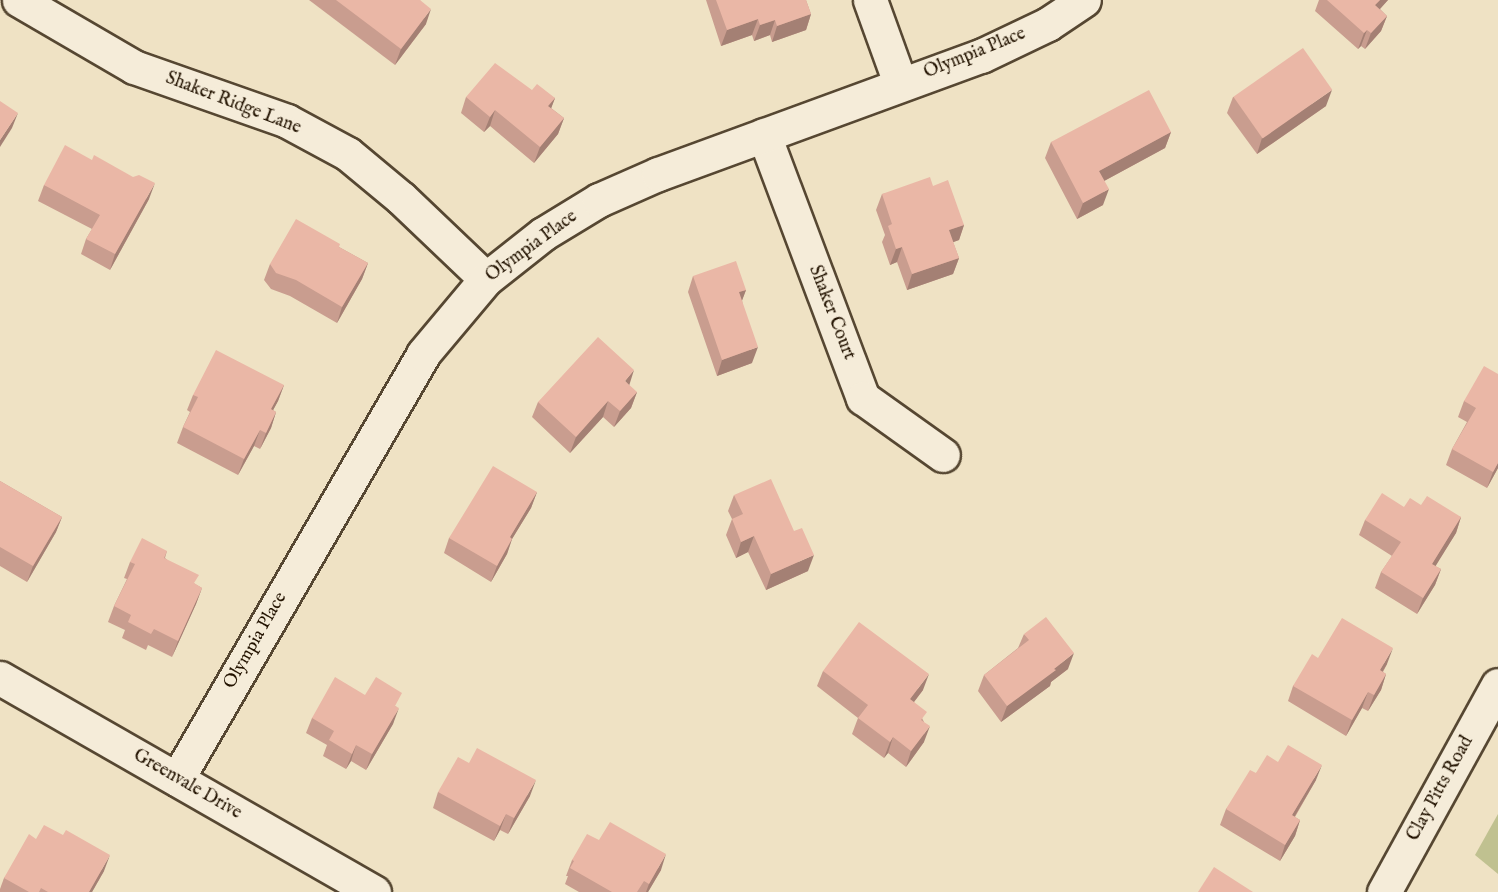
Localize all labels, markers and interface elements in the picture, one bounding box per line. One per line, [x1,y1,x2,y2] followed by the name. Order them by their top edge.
[921,24,1029,84] street label: Olympia Place
[162,68,304,140] street label: Shaker Ridge Lane
[482,207,582,287] street label: Olympia Place
[803,263,859,363] street label: Shaker Court
[220,589,292,693] street label: Olympia Place
[1403,733,1479,845] street label: Clay Pitts Road
[129,745,245,825] street label: Greenvale Drive

